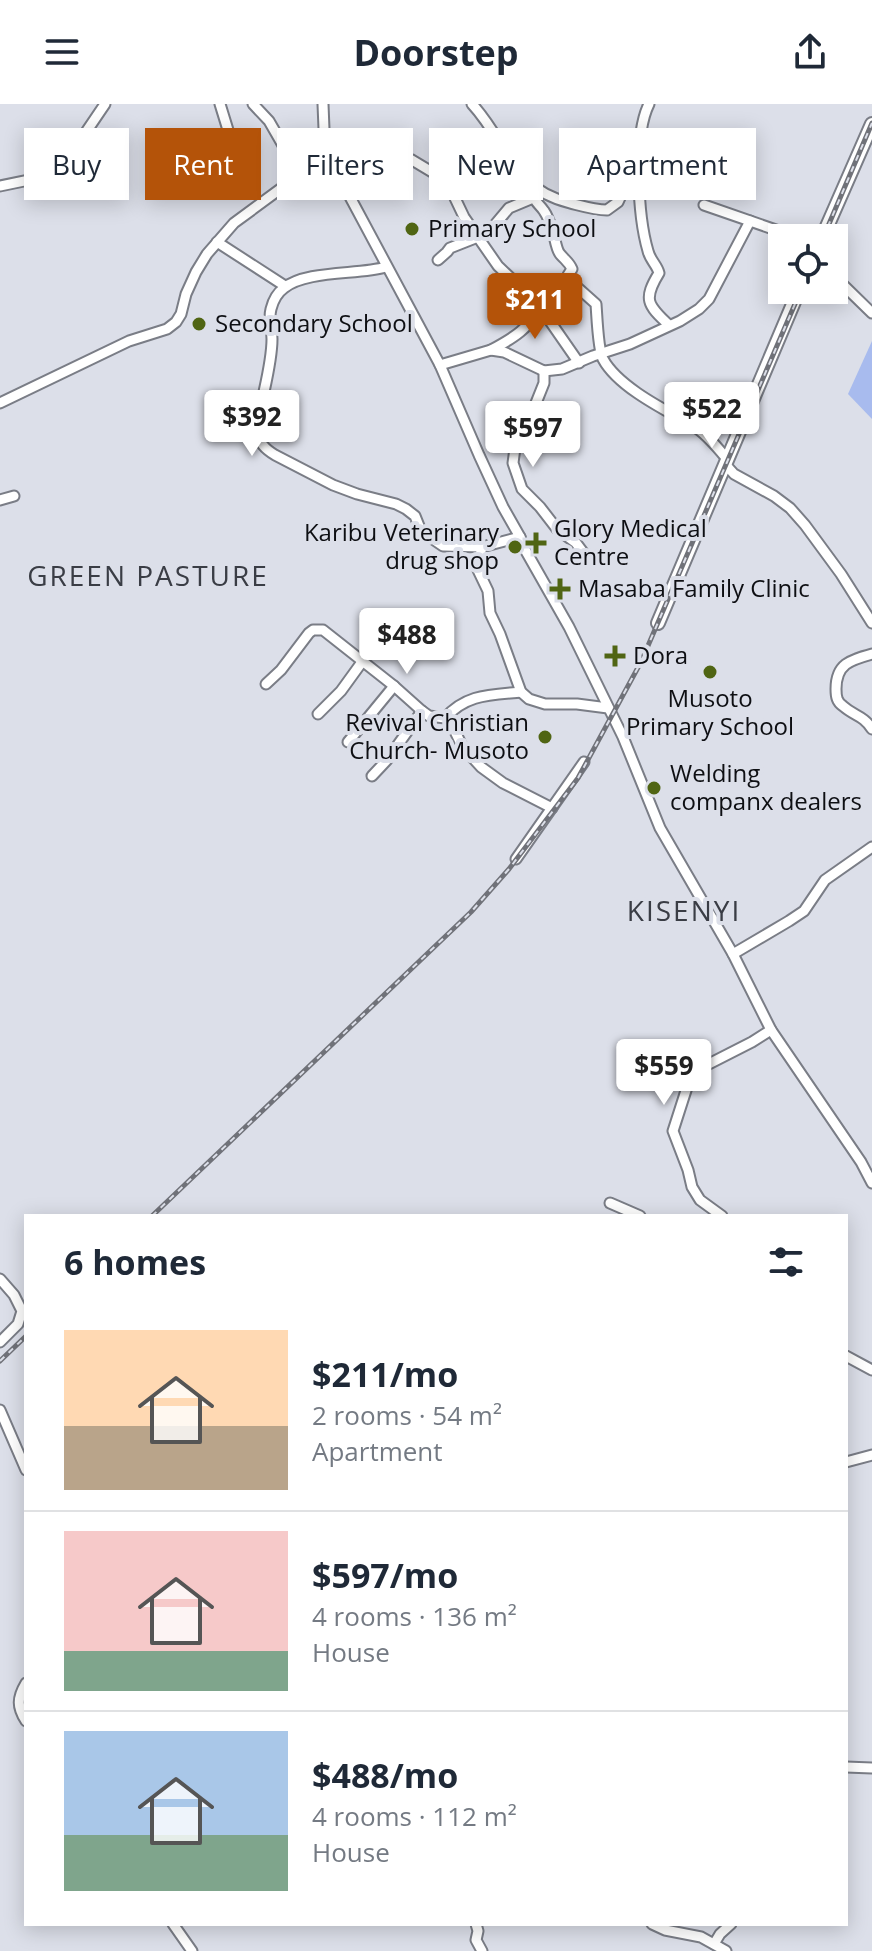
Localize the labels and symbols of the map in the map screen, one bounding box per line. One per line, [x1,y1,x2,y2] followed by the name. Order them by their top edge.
[428,211,596,244] place label: Primary School
[403,220,421,238] marker: Primary School
[488,273,582,341] pin: $211
[215,306,413,339] place label: Secondary School
[190,315,208,333] marker: Secondary School
[665,382,759,450] pin: $522
[205,390,299,458] pin: $392
[486,401,580,469] pin: $597
[554,511,707,572] place label: Glory Medical Centre
[304,515,500,576] place label: Karibu Veterinary drug shop
[525,532,547,554] marker: Glory Medical Centre
[506,538,524,556] marker: Karibu Veterinary drug shop
[27,556,269,594] district label: GREEN PASTURE
[578,571,810,604] place label: Masaba Family Clinic
[549,578,571,600] marker: Masaba Family Clinic
[360,608,454,676] pin: $488
[633,638,688,671] place label: Dora
[604,645,626,667] marker: Dora
[701,663,719,681] marker: Musoto Primary School
[626,681,794,742] place label: Musoto Primary School
[345,705,529,766] place label: Revival Christian Church- Musoto
[536,728,554,746] marker: Revival Christian Church- Musoto
[670,756,862,817] place label: Welding companx dealers
[645,779,663,797] marker: Welding companx dealers
[627,891,741,929] district label: KISENYI
[617,1039,711,1107] pin: $559

